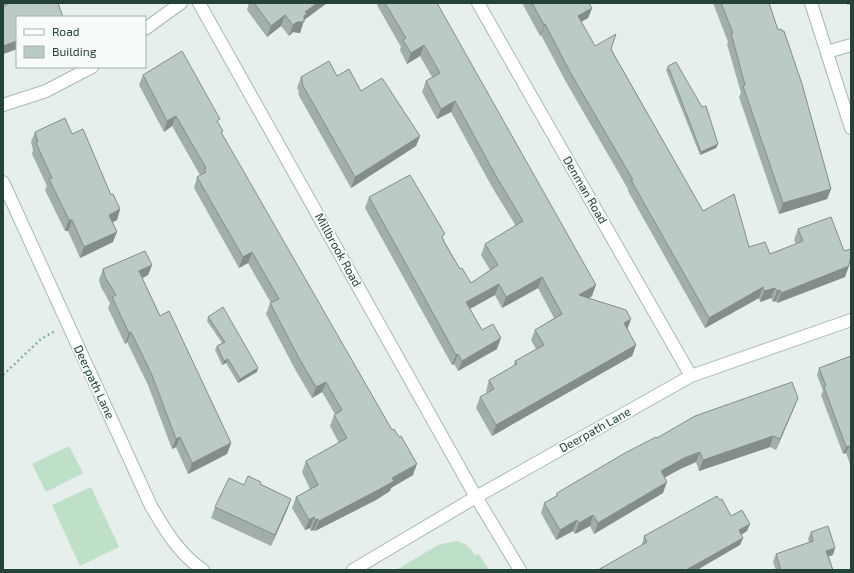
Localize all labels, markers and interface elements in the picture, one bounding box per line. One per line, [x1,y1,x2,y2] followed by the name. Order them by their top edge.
[16,16,146,68] legend
[52,24,80,38] text: Road
[52,44,97,58] text: Building
[561,153,611,226] street label: Denman Road
[313,210,365,289] street label: Millbrook Road
[72,343,118,421] street label: Deerpath Lane
[556,404,633,455] street label: Deerpath Lane

